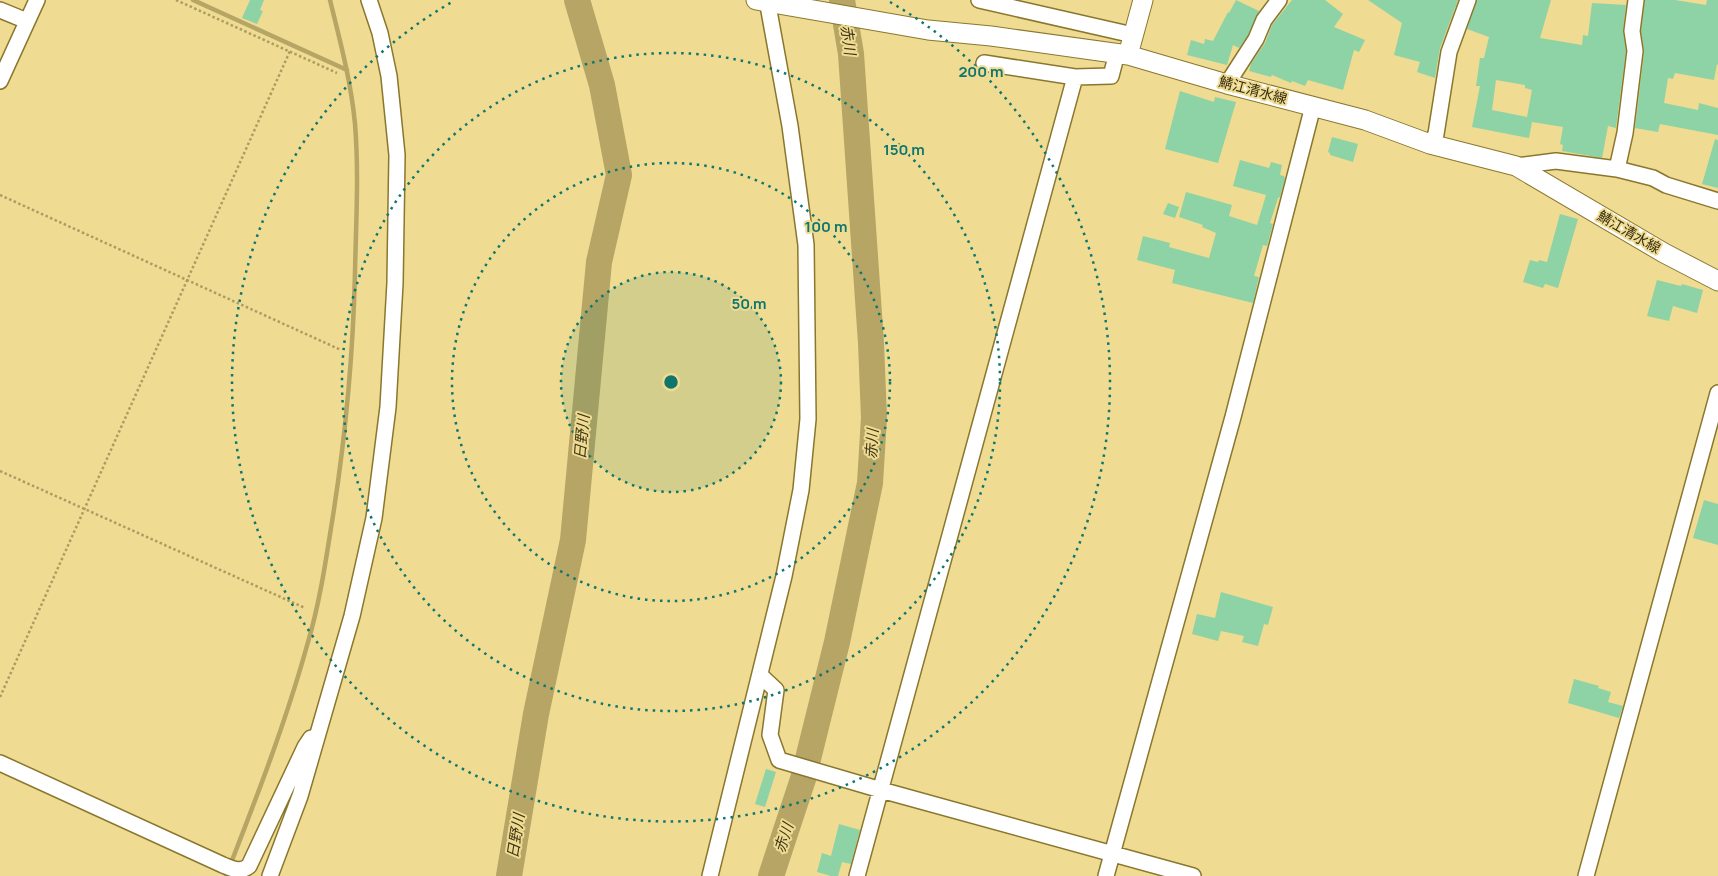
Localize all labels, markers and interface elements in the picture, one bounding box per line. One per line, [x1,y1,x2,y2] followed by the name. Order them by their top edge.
[836,24,861,58] water label: 赤川
[958,61,1004,82] text: 200 m
[1217,71,1289,108] street label: 鯖江清水線
[883,139,925,160] text: 150 m
[1594,206,1664,257] street label: 鯖江清水線
[805,216,847,237] text: 100 m
[731,293,767,314] text: 50 m
[662,373,680,391] centre of rings
[569,412,594,460] water label: 日野川
[860,426,883,460] water label: 赤川
[502,810,530,860] water label: 日野川
[769,818,799,855] water label: 赤川

